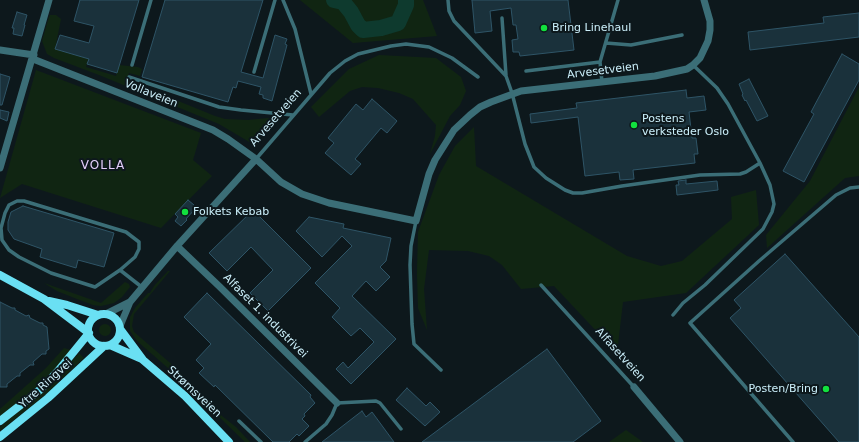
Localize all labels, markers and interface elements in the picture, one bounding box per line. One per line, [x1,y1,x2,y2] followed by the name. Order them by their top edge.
[552,21,631,35] place label: Bring Linehaul
[539,23,549,33] marker: Bring Linehaul
[566,60,640,82] street label: Arvesetveien
[122,77,180,111] street label: Vollaveien
[247,86,305,150] street label: Arvesetveien
[642,112,729,138] place label: Postens verksteder Oslo
[629,120,639,130] marker: Postens verksteder Oslo
[81,159,125,173] district label: VOLLA
[193,205,269,219] place label: Folkets Kebab
[180,207,190,217] marker: Folkets Kebab
[220,271,310,361] street label: Alfaset 1. industrivei
[592,325,648,385] street label: Alfasetveien
[17,357,75,411] street label: Ytre Ringvei
[164,364,224,420] street label: Strømsveien
[748,382,818,396] place label: Posten/Bring
[821,384,831,394] marker: Posten/Bring

